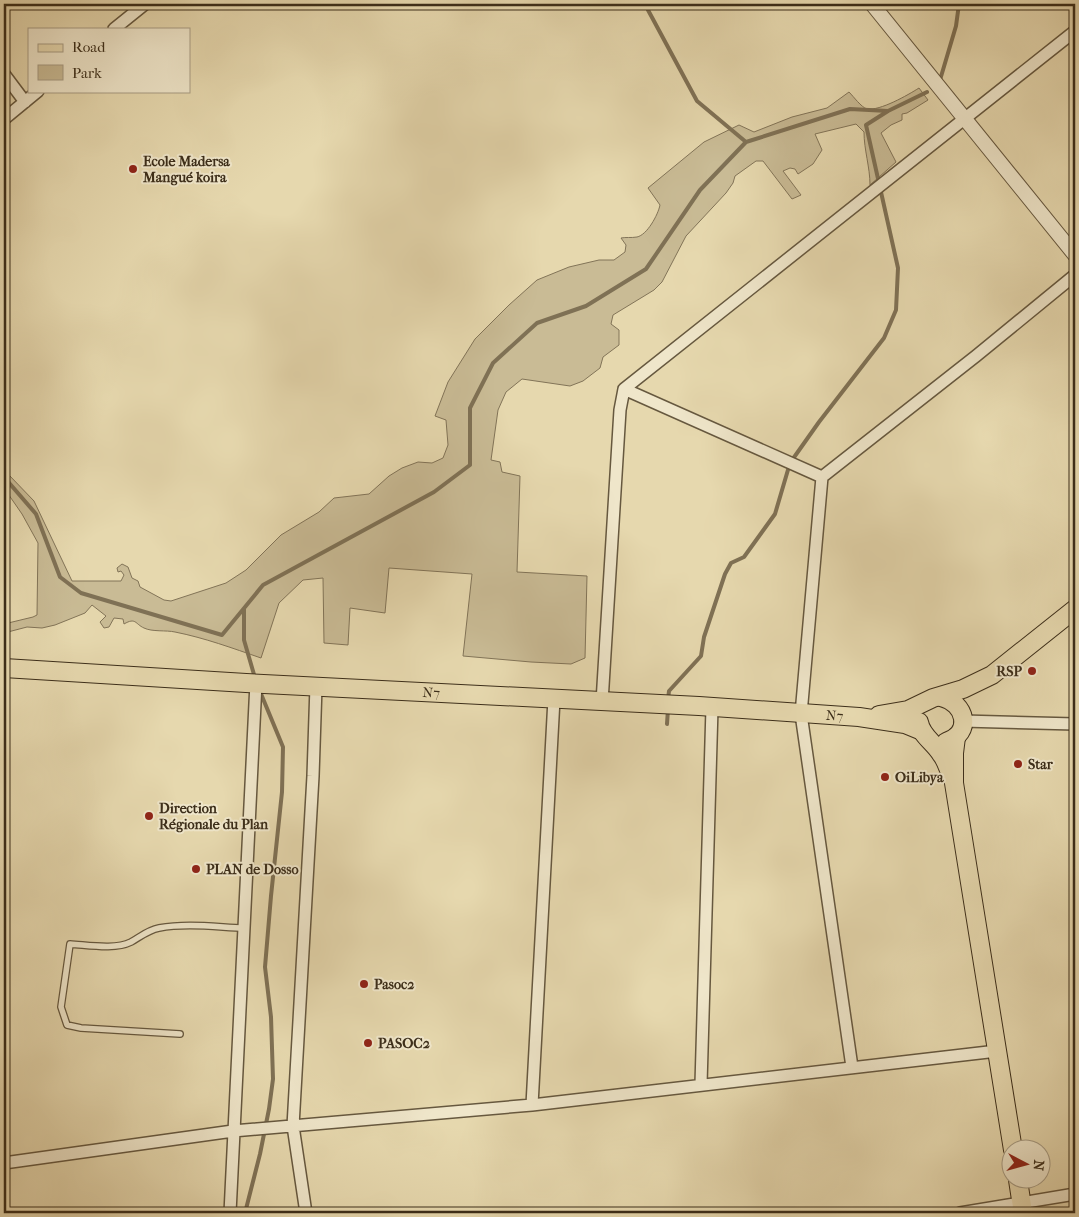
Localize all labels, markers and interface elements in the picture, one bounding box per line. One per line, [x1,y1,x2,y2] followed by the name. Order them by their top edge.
[28,28,190,92] legend
[72,38,106,56] text: Road
[72,64,102,82] text: Park
[142,153,230,186] place label: Ecole Madersa Mangué koira
[127,163,139,175] marker: Ecole Madersa Mangué koira
[996,663,1023,680] place label: RSP
[1026,665,1038,677] marker: RSP
[422,683,441,701] street label: N7
[825,706,844,724] street label: N7
[1028,756,1054,773] place label: Star
[1012,758,1024,770] marker: Star
[895,769,944,786] place label: OiLibya
[879,771,891,783] marker: OiLibya
[159,800,269,833] place label: Direction Régionale du Plan
[143,810,155,822] marker: Direction Régionale du Plan
[206,861,299,878] place label: PLAN de Dosso
[190,863,202,875] marker: PLAN de Dosso
[374,976,414,993] place label: Pasoc2
[358,978,370,990] marker: Pasoc2
[378,1035,430,1052] place label: PASOC2
[362,1037,374,1049] marker: PASOC2
[1002,1140,1052,1190] north arrow
[1029,1159,1047,1172] text: N

